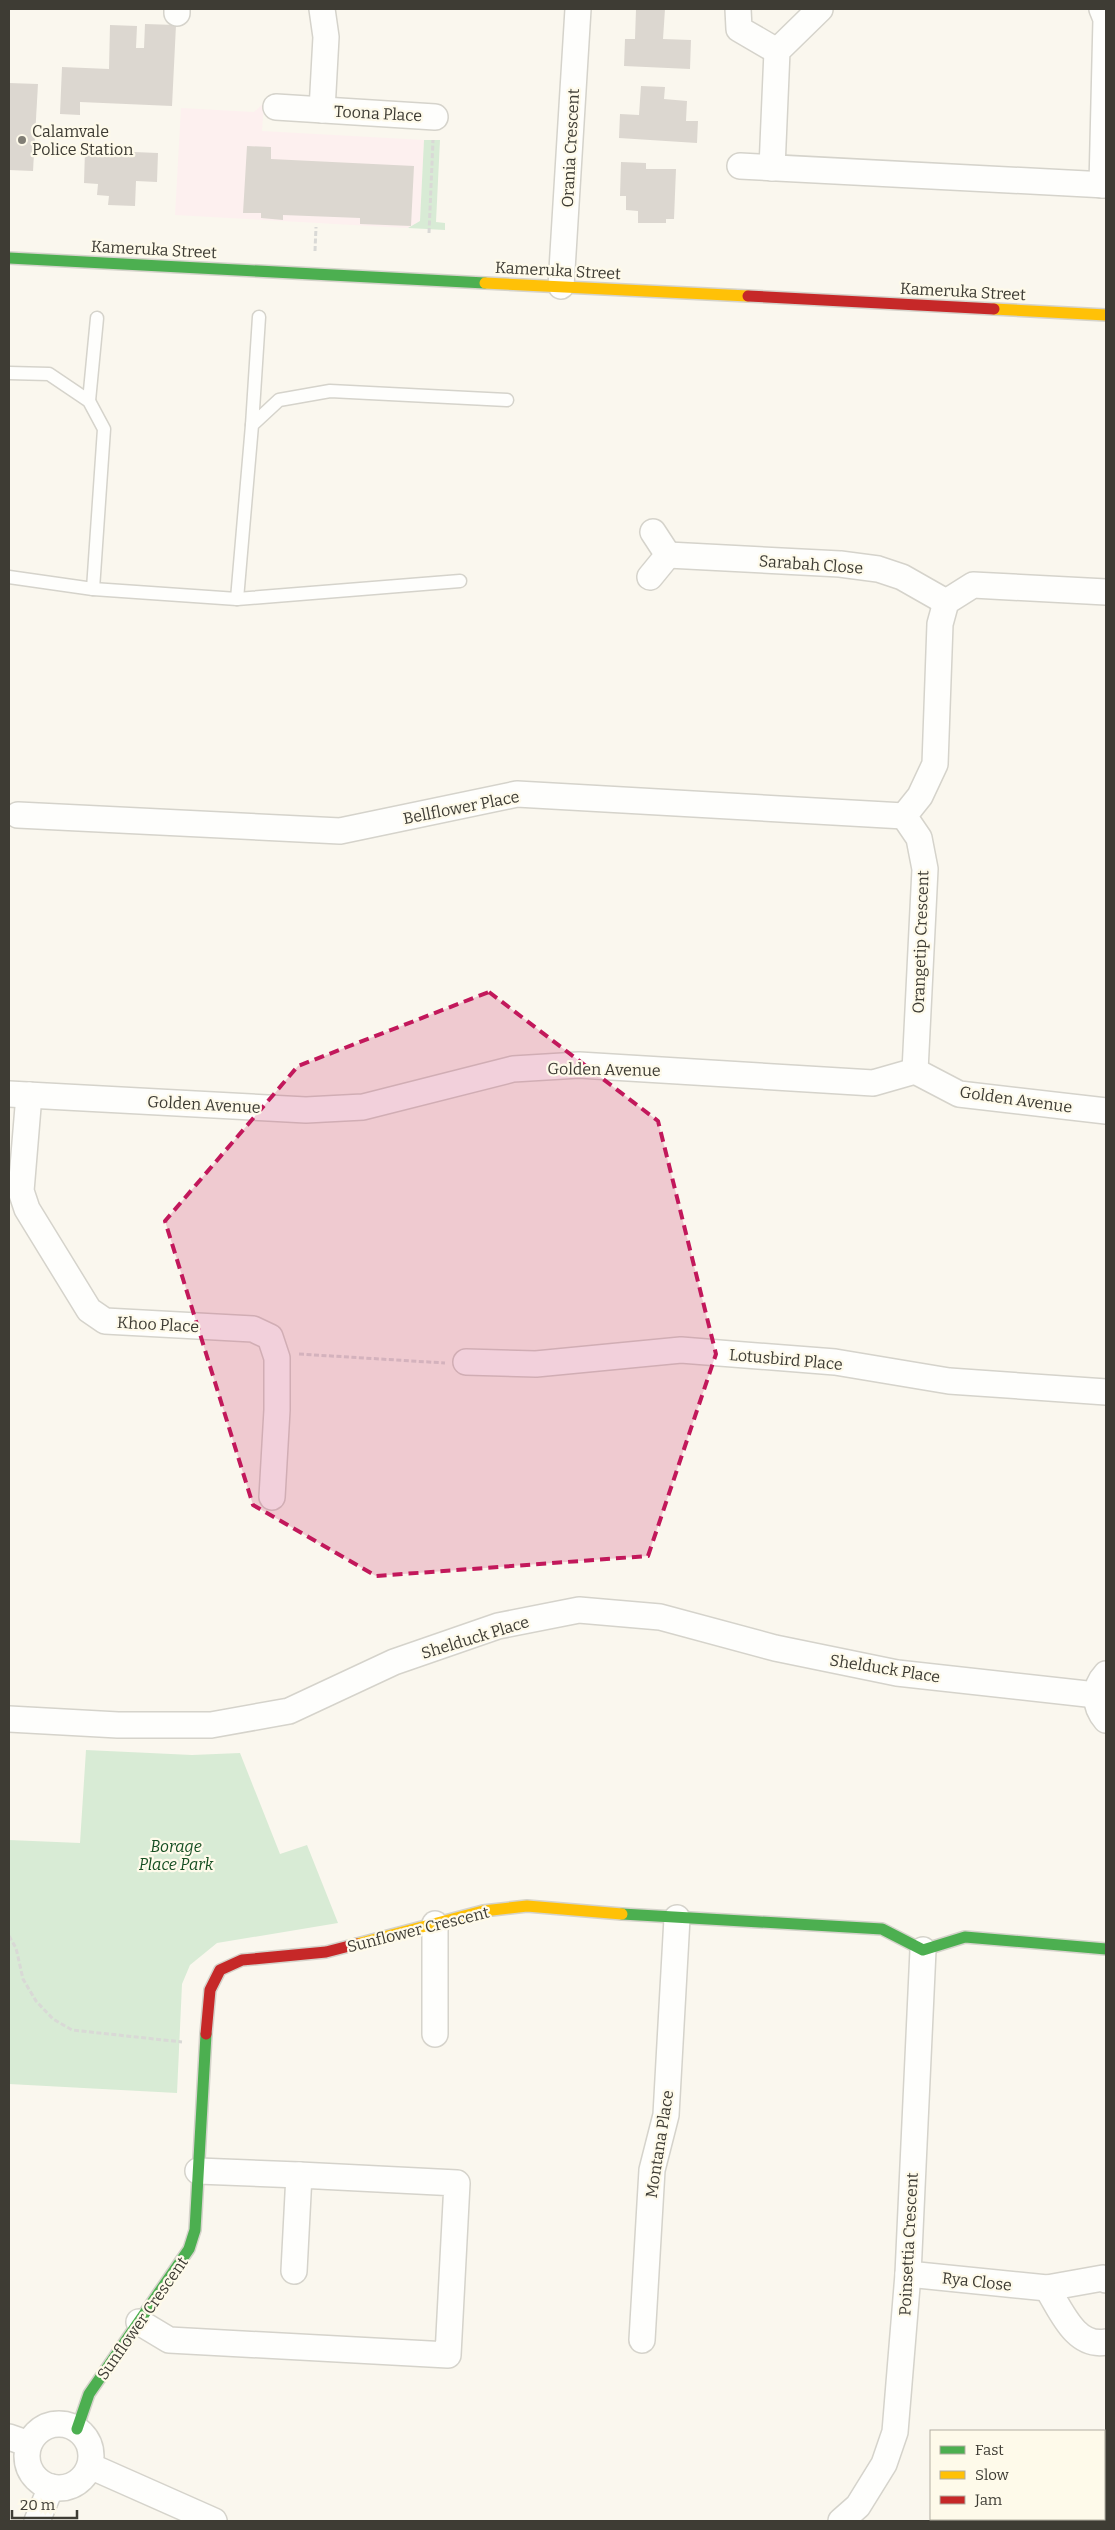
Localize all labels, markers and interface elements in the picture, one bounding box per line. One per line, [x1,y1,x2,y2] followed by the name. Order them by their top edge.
[558,88,583,208] street label: Orania Crescent
[333,102,423,125] street label: Toona Place
[32,122,133,159] place label: Calamvale Police Station
[16,134,28,146] marker: Calamvale Police Station
[91,237,218,262] street label: Kameruka Street
[495,258,622,283] street label: Kameruka Street
[900,279,1027,304] street label: Kameruka Street
[758,551,864,578] street label: Sarabah Close
[401,787,521,828] street label: Bellflower Place
[909,870,933,1014] street label: Orangetip Crescent
[547,1059,661,1080] street label: Golden Avenue
[958,1082,1073,1117] street label: Golden Avenue
[147,1092,261,1117] street label: Golden Avenue
[117,1313,199,1336] street label: Khoo Place
[728,1345,843,1374] street label: Lotusbird Place
[419,1612,531,1663] street label: Shelduck Place
[828,1650,942,1687] street label: Shelduck Place
[139,1837,214,1874] park label: Borage Place Park
[345,1903,491,1956] street label: Sunflower Crescent
[642,2089,677,2199] street label: Montana Place
[895,2172,922,2316] street label: Poinsettia Crescent
[93,2253,192,2383] street label: Sunflower Crescent
[941,2268,1013,2295] street label: Rya Close
[930,2430,1105,2520] legend
[975,2441,1004,2459] text: Fast
[975,2466,1010,2484] text: Slow
[12,2488,78,2520] scale bar
[974,2491,1003,2509] text: Jam
[20,2496,56,2514] text: 20 m

